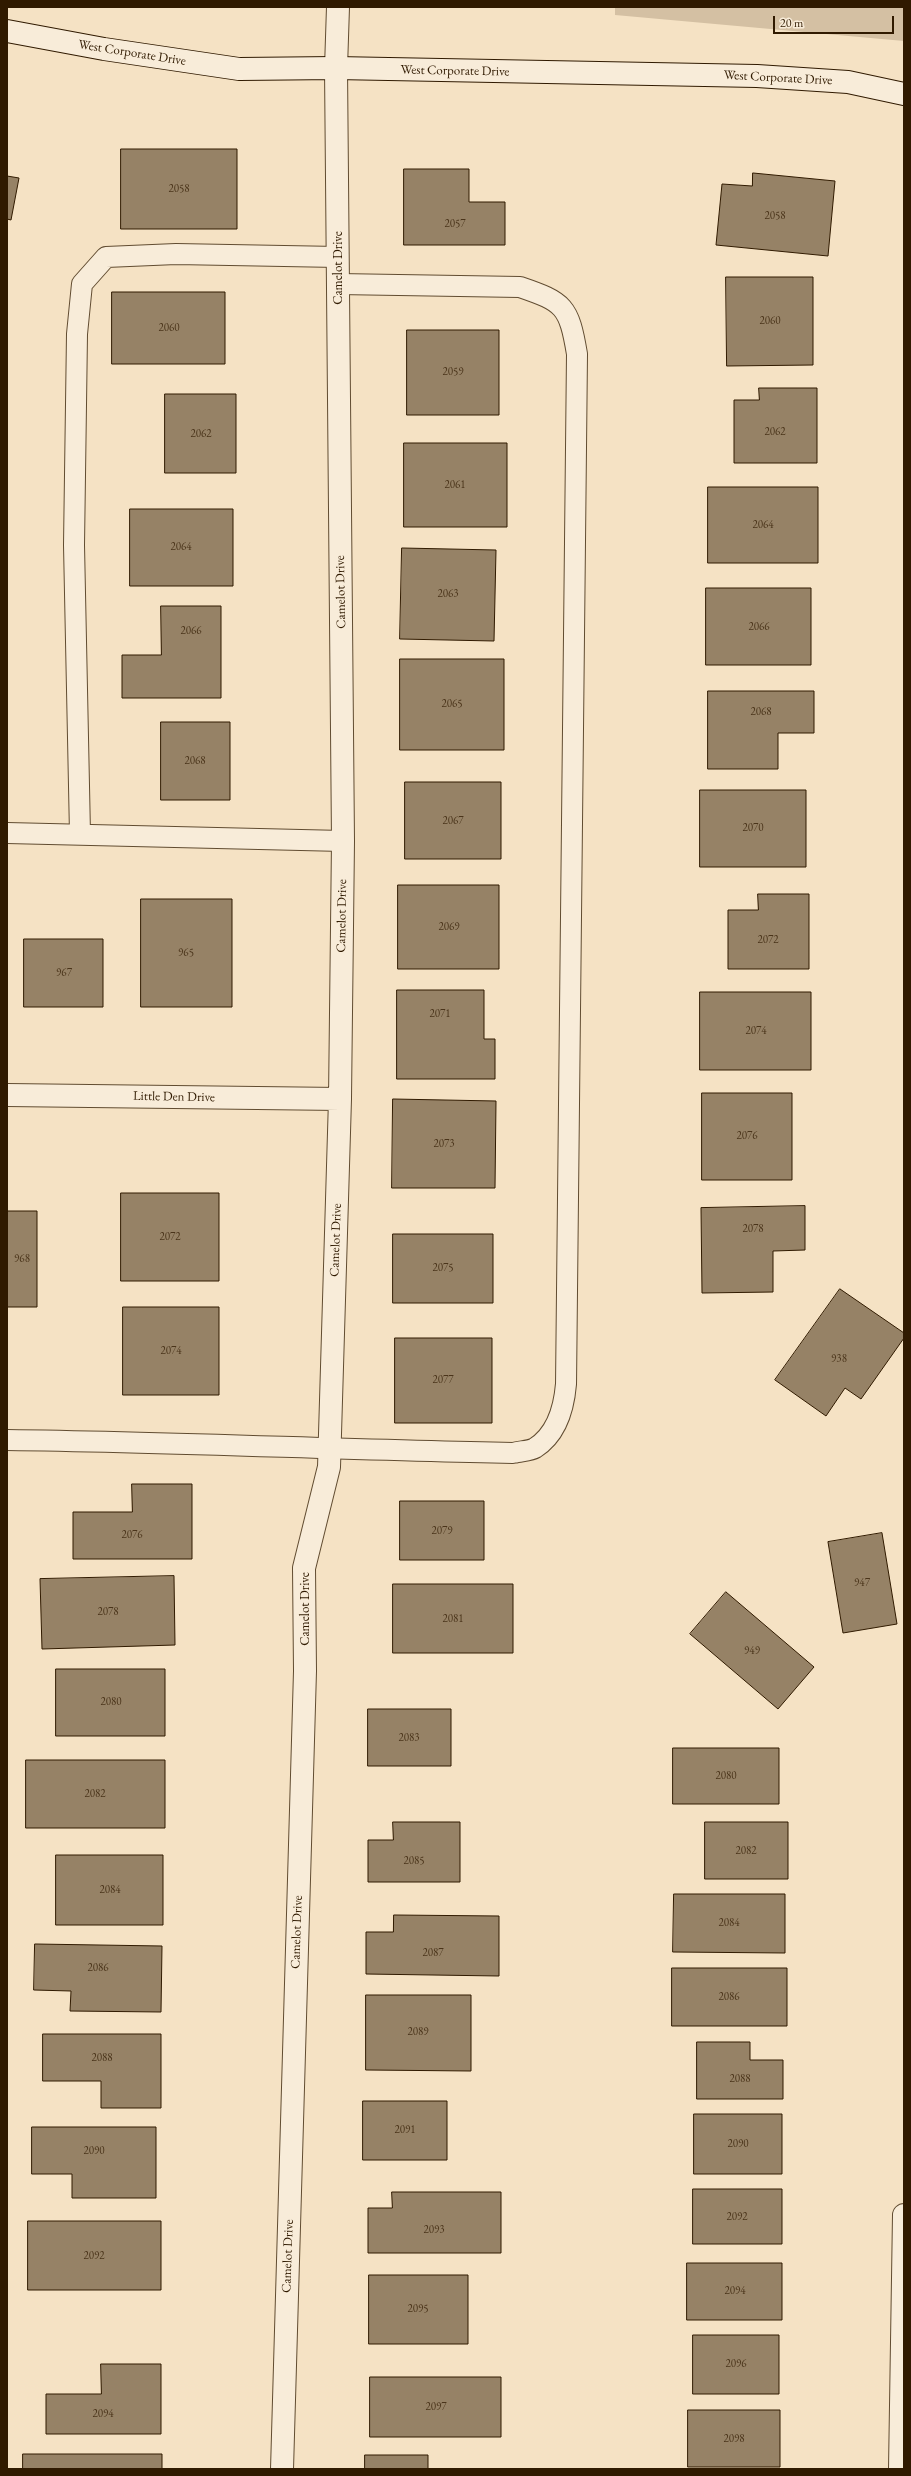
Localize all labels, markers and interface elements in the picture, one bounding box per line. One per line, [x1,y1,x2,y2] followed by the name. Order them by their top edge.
[775,8,896,34] scale bar
[780,15,803,31] text: 20 m
[77,37,187,69] street label: West Corporate Drive
[400,62,510,80] street label: West Corporate Drive
[723,67,833,89] street label: West Corporate Drive
[168,182,190,196] house number: 2058
[764,209,786,223] house number: 2058
[444,217,466,231] house number: 2057
[330,231,346,305] street label: Camelot Drive
[759,314,781,328] house number: 2060
[158,321,180,335] house number: 2060
[442,365,464,379] house number: 2059
[764,425,786,439] house number: 2062
[190,427,212,441] house number: 2062
[444,478,466,492] house number: 2061
[752,518,774,532] house number: 2064
[170,540,192,554] house number: 2064
[333,555,349,629] street label: Camelot Drive
[437,587,459,601] house number: 2063
[748,620,770,634] house number: 2066
[180,624,202,638] house number: 2066
[441,697,463,711] house number: 2065
[750,705,772,719] house number: 2068
[184,754,206,768] house number: 2068
[442,814,464,828] house number: 2067
[742,821,764,835] house number: 2070
[334,879,350,953] street label: Camelot Drive
[438,920,460,934] house number: 2069
[757,933,779,947] house number: 2072
[178,946,194,960] house number: 965
[56,966,72,980] house number: 967
[429,1007,451,1021] house number: 2071
[745,1024,767,1038] house number: 2074
[133,1088,215,1106] street label: Little Den Drive
[736,1129,758,1143] house number: 2076
[433,1137,455,1151] house number: 2073
[327,1203,345,1277] street label: Camelot Drive
[742,1222,764,1236] house number: 2078
[159,1230,181,1244] house number: 2072
[14,1252,30,1266] house number: 968
[432,1261,454,1275] house number: 2075
[160,1344,182,1358] house number: 2074
[831,1352,847,1366] house number: 938
[432,1373,454,1387] house number: 2077
[431,1524,453,1538] house number: 2079
[121,1528,143,1542] house number: 2076
[297,1572,313,1646] street label: Camelot Drive
[854,1576,870,1590] house number: 947
[97,1605,119,1619] house number: 2078
[442,1612,464,1626] house number: 2081
[744,1644,760,1658] house number: 949
[100,1695,122,1709] house number: 2080
[398,1731,420,1745] house number: 2083
[715,1769,737,1783] house number: 2080
[84,1787,106,1801] house number: 2082
[735,1844,757,1858] house number: 2082
[403,1854,425,1868] house number: 2085
[99,1883,121,1897] house number: 2084
[288,1895,306,1969] street label: Camelot Drive
[718,1916,740,1930] house number: 2084
[422,1946,444,1960] house number: 2087
[87,1961,109,1975] house number: 2086
[718,1990,740,2004] house number: 2086
[407,2025,429,2039] house number: 2089
[91,2051,113,2065] house number: 2088
[729,2072,751,2086] house number: 2088
[394,2123,416,2137] house number: 2091
[727,2137,749,2151] house number: 2090
[83,2144,105,2158] house number: 2090
[726,2210,748,2224] house number: 2092
[279,2219,297,2293] street label: Camelot Drive
[423,2223,445,2237] house number: 2093
[83,2249,105,2263] house number: 2092
[724,2284,746,2298] house number: 2094
[407,2302,429,2316] house number: 2095
[725,2357,747,2371] house number: 2096
[425,2400,447,2414] house number: 2097
[92,2407,114,2421] house number: 2094
[723,2432,745,2446] house number: 2098

